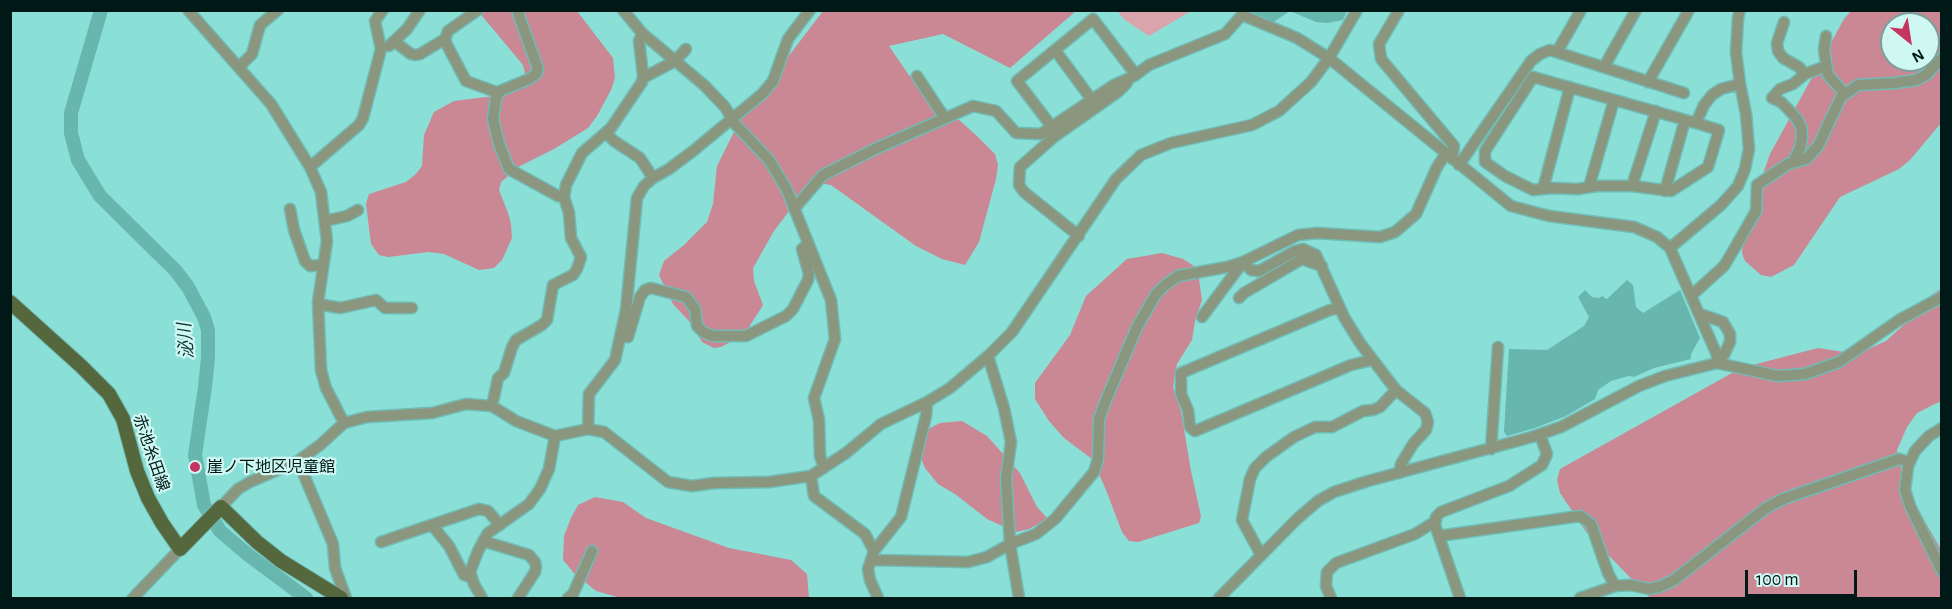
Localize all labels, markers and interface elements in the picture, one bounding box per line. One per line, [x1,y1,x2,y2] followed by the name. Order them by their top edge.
[1880,12,1940,72] north arrow
[1909,46,1927,66] text: N
[174,322,198,360] water label: 泌川
[129,412,173,494] street label: 赤池糸田線
[207,457,335,477] place label: 崖ノ下地区児童館
[188,460,202,474] marker: 崖ノ下地区児童館
[1748,558,1860,596] scale bar
[1756,571,1799,589] text: 100 m

